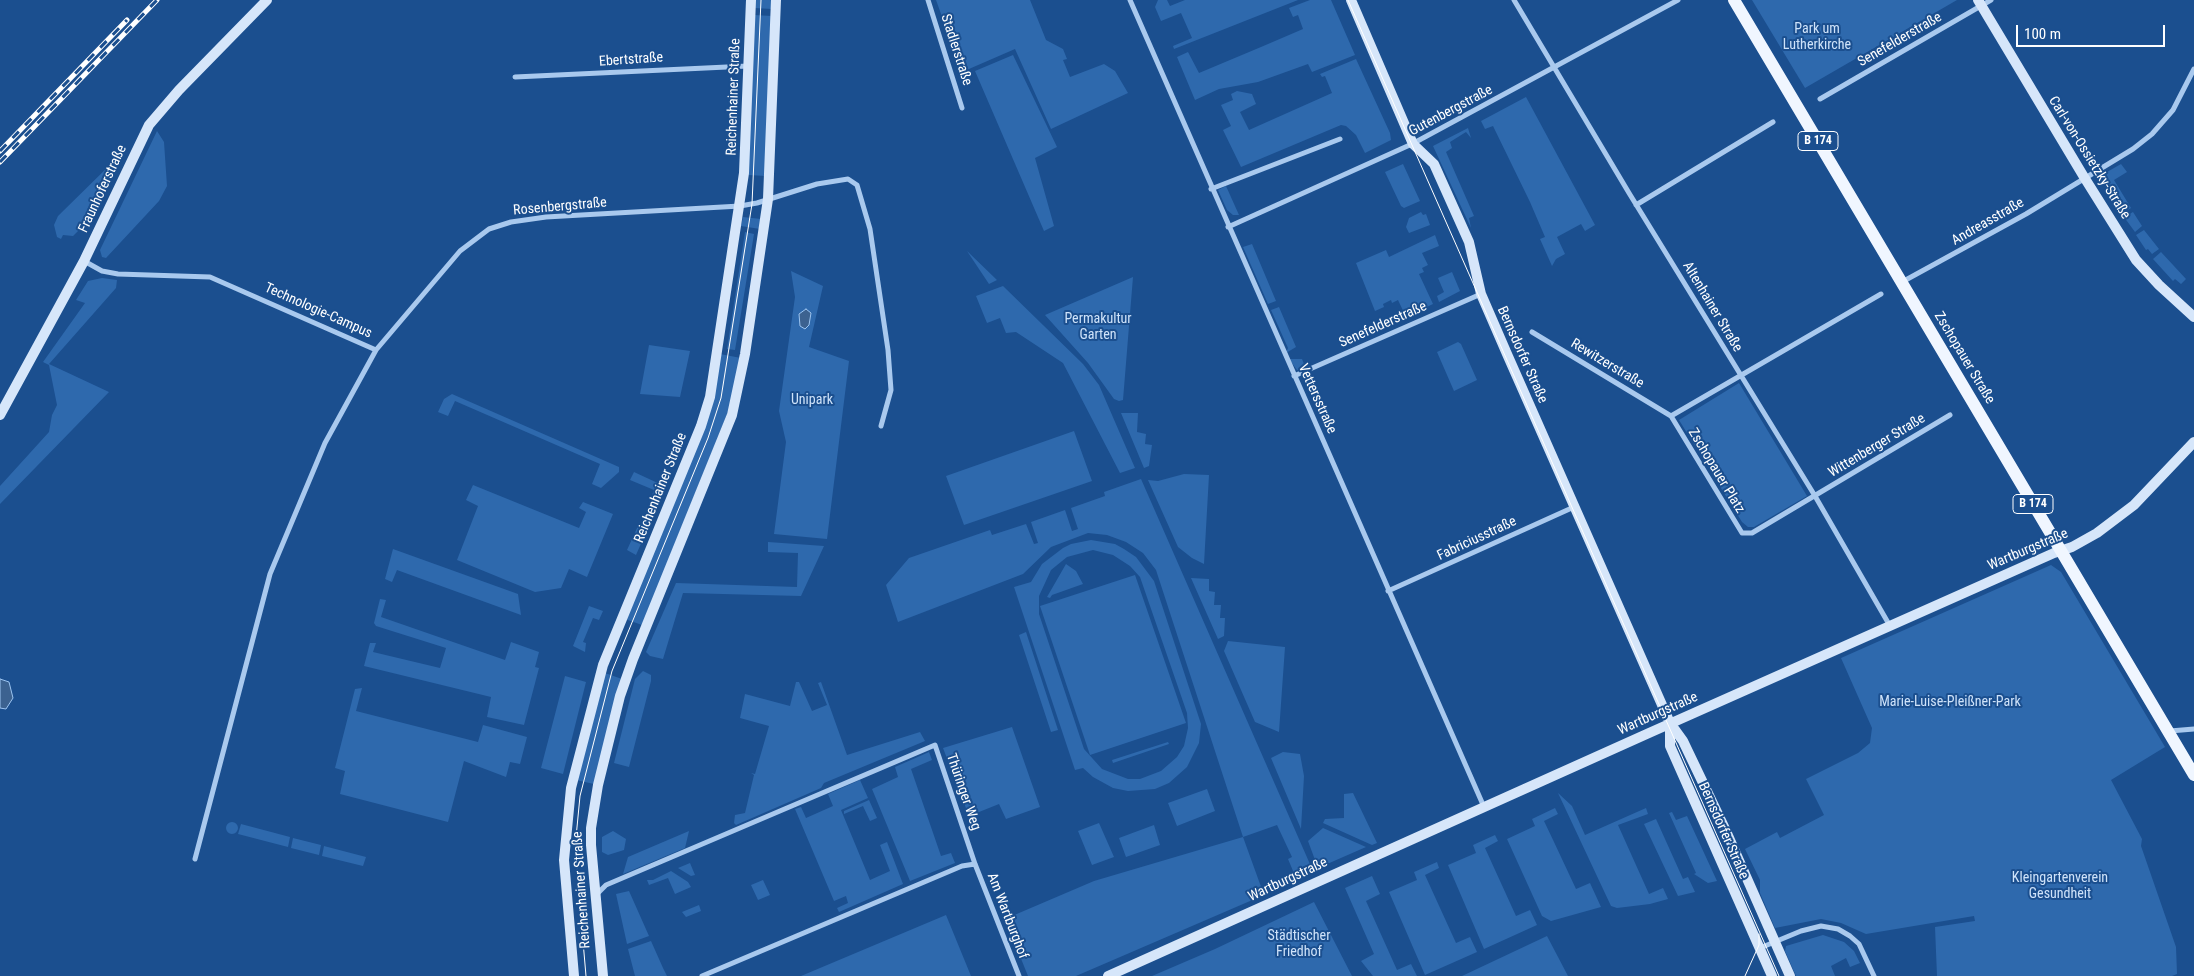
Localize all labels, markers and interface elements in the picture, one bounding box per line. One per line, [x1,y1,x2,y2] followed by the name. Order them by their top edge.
[1855,9,1945,71] street label: Senefelderstraße
[937,12,975,88] street label: Stadlerstraße
[2019,15,2168,47] scale bar
[1783,21,1851,54] park label: Park um Lutherkirche
[2024,25,2061,43] text: 100 m
[724,38,744,156] street label: Reichenhainer Straße
[598,49,664,71] street label: Ebertstraße
[1406,82,1496,140] street label: Gutenbergstraße
[2044,94,2134,222] street label: Carl-von-Ossietzky-Straße
[1798,132,1838,150] road number: B 174
[75,142,131,236] street label: Fraunhoferstraße
[513,195,607,219] street label: Rosenbergstraße
[1949,195,2027,249] street label: Andreasstraße
[1678,259,1746,355] street label: Altenhainer Straße
[262,280,374,342] street label: Technologie-Campus
[1337,298,1429,352] street label: Senefelderstraße
[1493,304,1551,406] street label: Bernsdorfer Straße
[1930,309,1998,407] street label: Zschopauer Straße
[1064,311,1132,344] park label: Permakultur Garten
[1567,336,1647,392] street label: Rewitzerstraße
[1294,361,1340,437] street label: Vettersstraße
[791,392,833,408] park label: Unipark
[1826,410,1928,482] street label: Wittenberger Straße
[1684,425,1748,517] street label: Zschopauer Platz
[631,430,691,546] street label: Reichenhainer Straße
[2013,494,2053,514] road number: B 174
[1435,513,1519,565] street label: Fabriciusstraße
[1985,526,2071,574] street label: Wartburgstraße
[1615,689,1701,739] street label: Wartburgstraße
[1879,694,2021,710] park label: Marie-Luise-Pleißner-Park
[942,751,984,833] street label: Thüringer Weg
[1694,780,1752,882] street label: Bernsdorfer Straße
[570,831,594,949] street label: Reichenhainer Straße
[1246,854,1330,906] street label: Wartburgstraße
[2012,870,2108,902] park label: Kleingartenverein Gesundheit
[983,871,1031,961] street label: Am Wartburghof
[1268,928,1330,960] park label: Städtischer Friedhof

